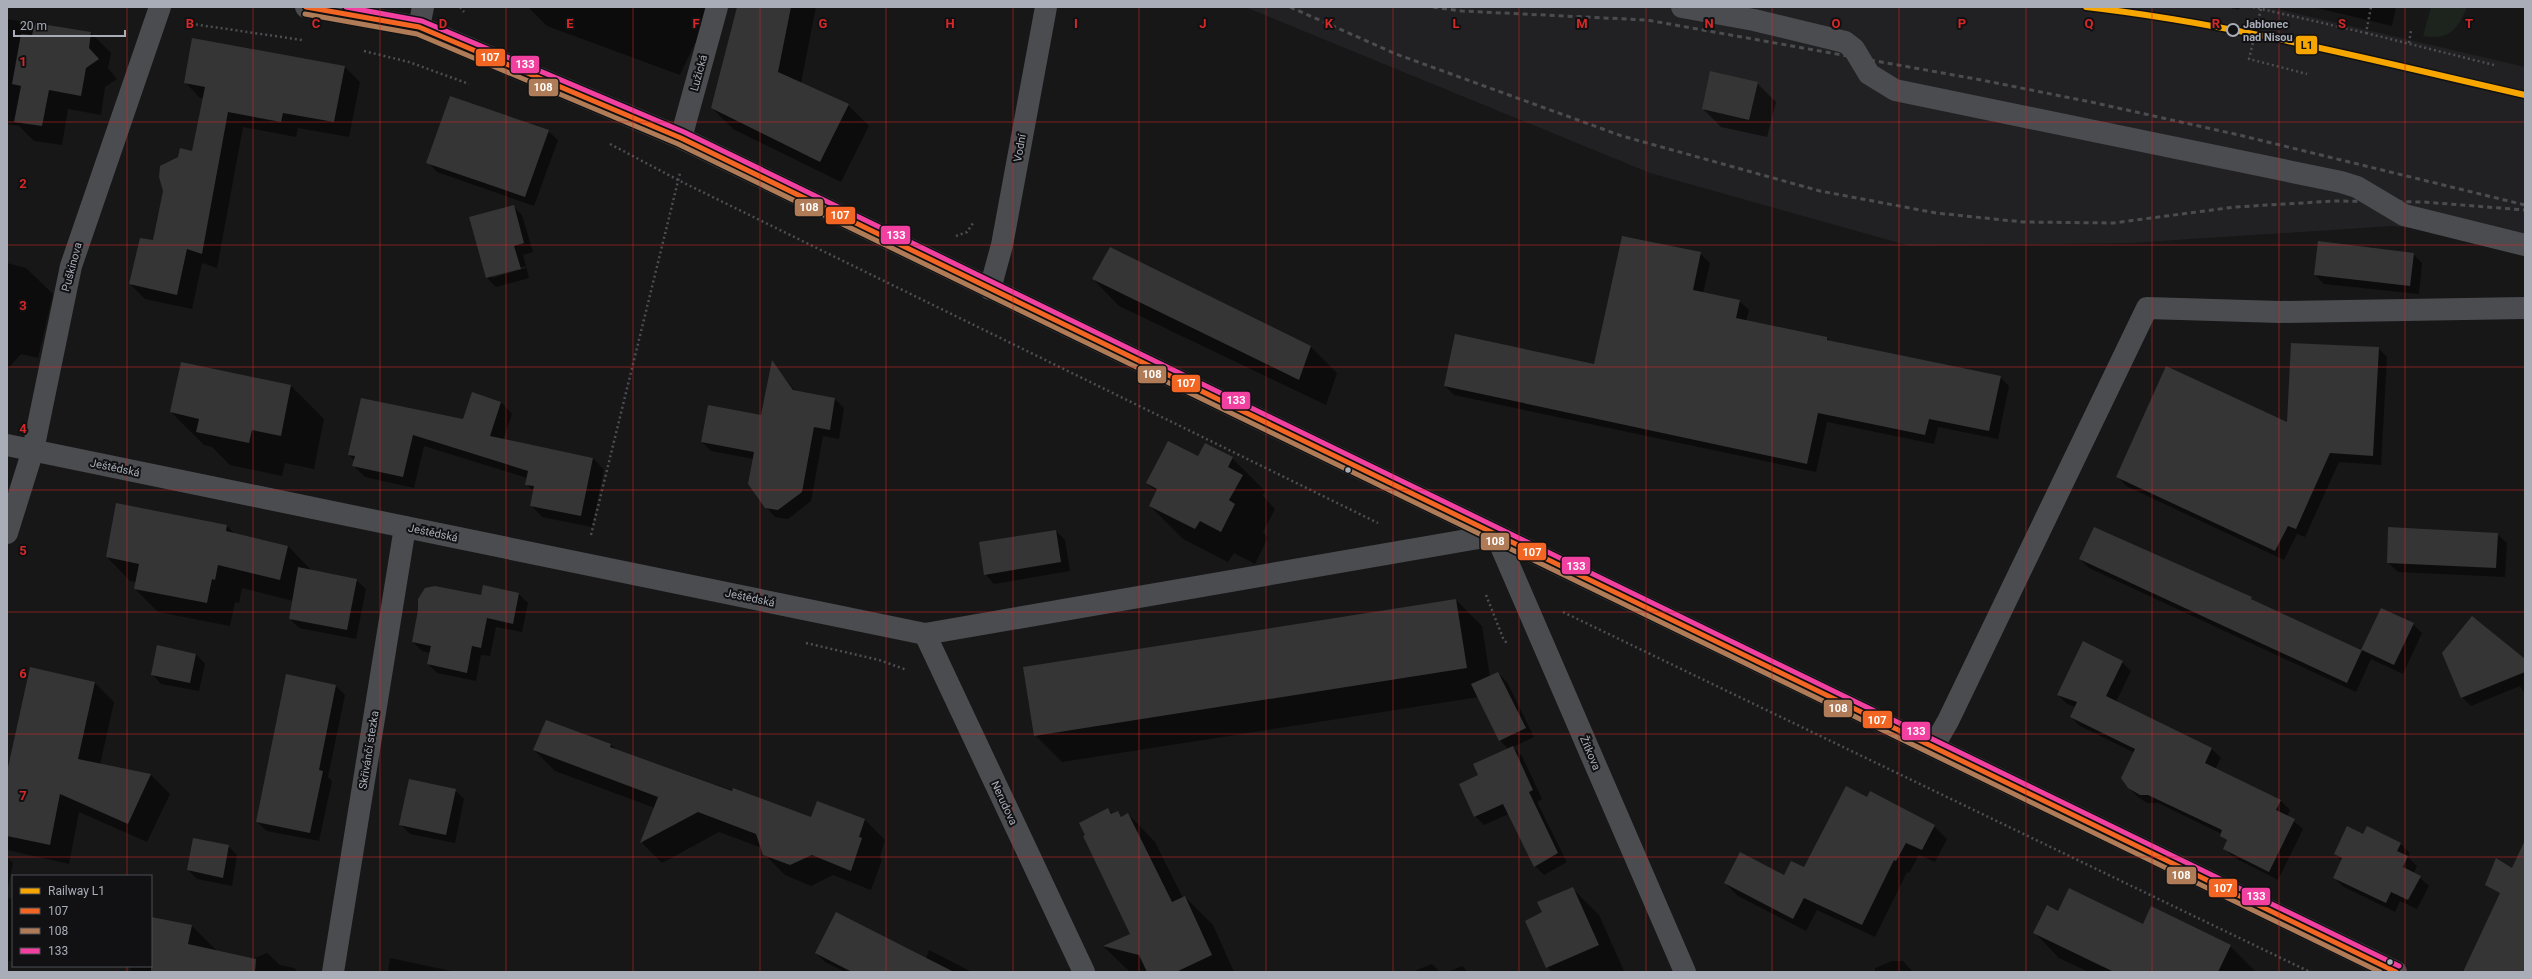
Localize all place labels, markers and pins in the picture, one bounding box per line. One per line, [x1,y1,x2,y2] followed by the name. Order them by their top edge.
[2243,18,2293,44] place label: Jablonec nad Nisou
[2226,23,2240,37] marker: Jablonec nad Nisou
[1343,465,1353,475] unlabelled marker
[2385,957,2395,967] unlabelled marker

